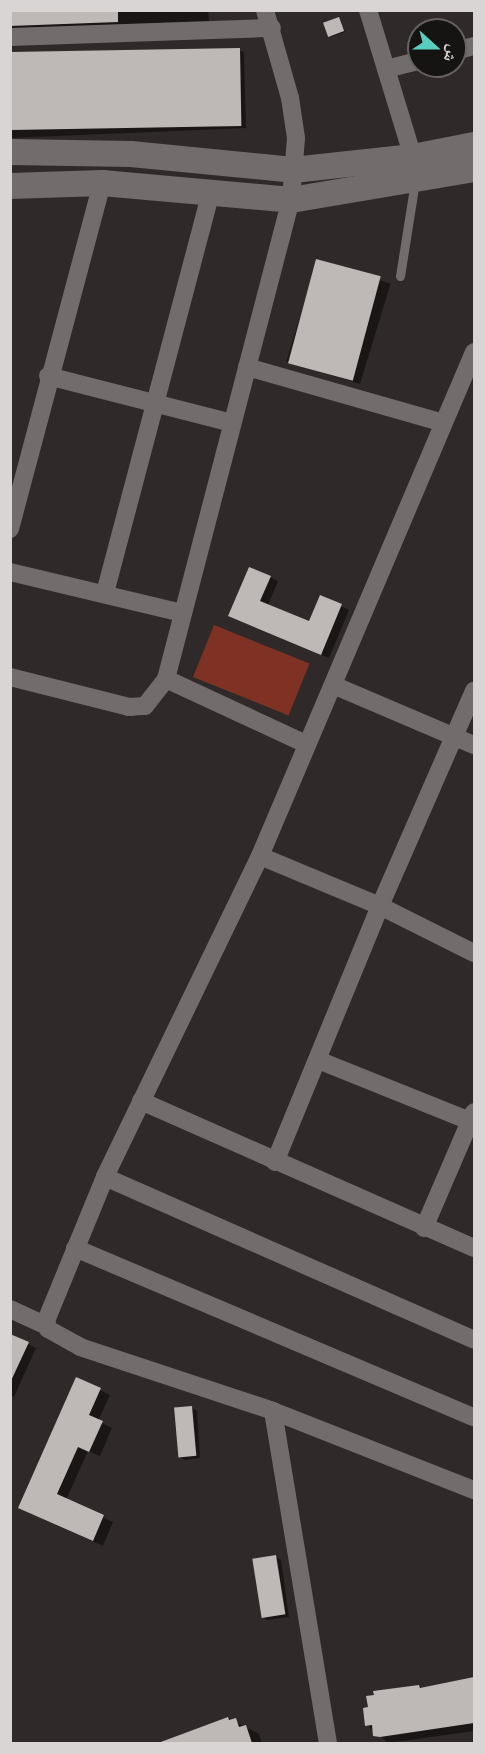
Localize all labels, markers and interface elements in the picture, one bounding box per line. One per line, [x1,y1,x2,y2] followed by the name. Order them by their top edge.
[407,18,467,78] north arrow
[440,42,464,65] text: ش

